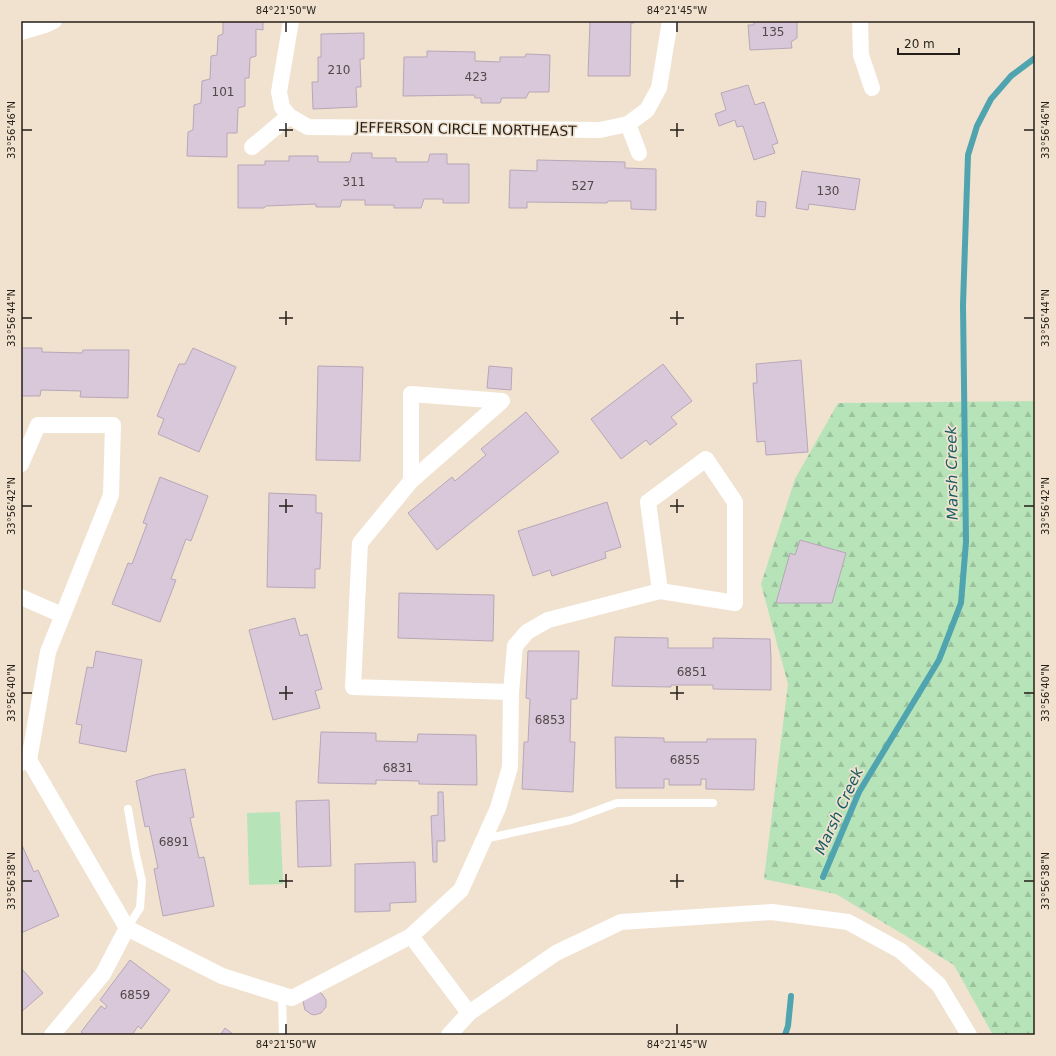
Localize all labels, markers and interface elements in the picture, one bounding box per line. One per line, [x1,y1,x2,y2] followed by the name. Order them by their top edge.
[256,5,316,16] text: 84°21'50"W
[647,5,707,16] text: 84°21'45"W
[762,25,784,39] house number: 135
[898,30,959,56] scale bar
[904,37,935,51] text: 20 m
[328,63,350,77] house number: 210
[465,70,487,84] house number: 423
[212,85,234,99] house number: 101
[6,101,17,159] text: 33°56'46"N
[1040,101,1051,159] text: 33°56'46"N
[354,119,577,139] street label: JEFFERSON CIRCLE NORTHEAST
[343,175,365,189] house number: 311
[572,179,594,193] house number: 527
[817,184,839,198] house number: 130
[6,289,17,347] text: 33°56'44"N
[1040,289,1051,347] text: 33°56'44"N
[942,424,962,520] water label: Marsh Creek
[6,477,17,535] text: 33°56'42"N
[1040,477,1051,535] text: 33°56'42"N
[6,664,17,722] text: 33°56'40"N
[1040,664,1051,722] text: 33°56'40"N
[677,665,707,679] house number: 6851
[535,713,565,727] house number: 6853
[670,753,700,767] house number: 6855
[383,761,413,775] house number: 6831
[811,763,868,857] water label: Marsh Creek
[159,835,189,849] house number: 6891
[6,852,17,910] text: 33°56'38"N
[1040,852,1051,910] text: 33°56'38"N
[120,988,150,1002] house number: 6859
[256,1039,316,1050] text: 84°21'50"W
[647,1039,707,1050] text: 84°21'45"W

